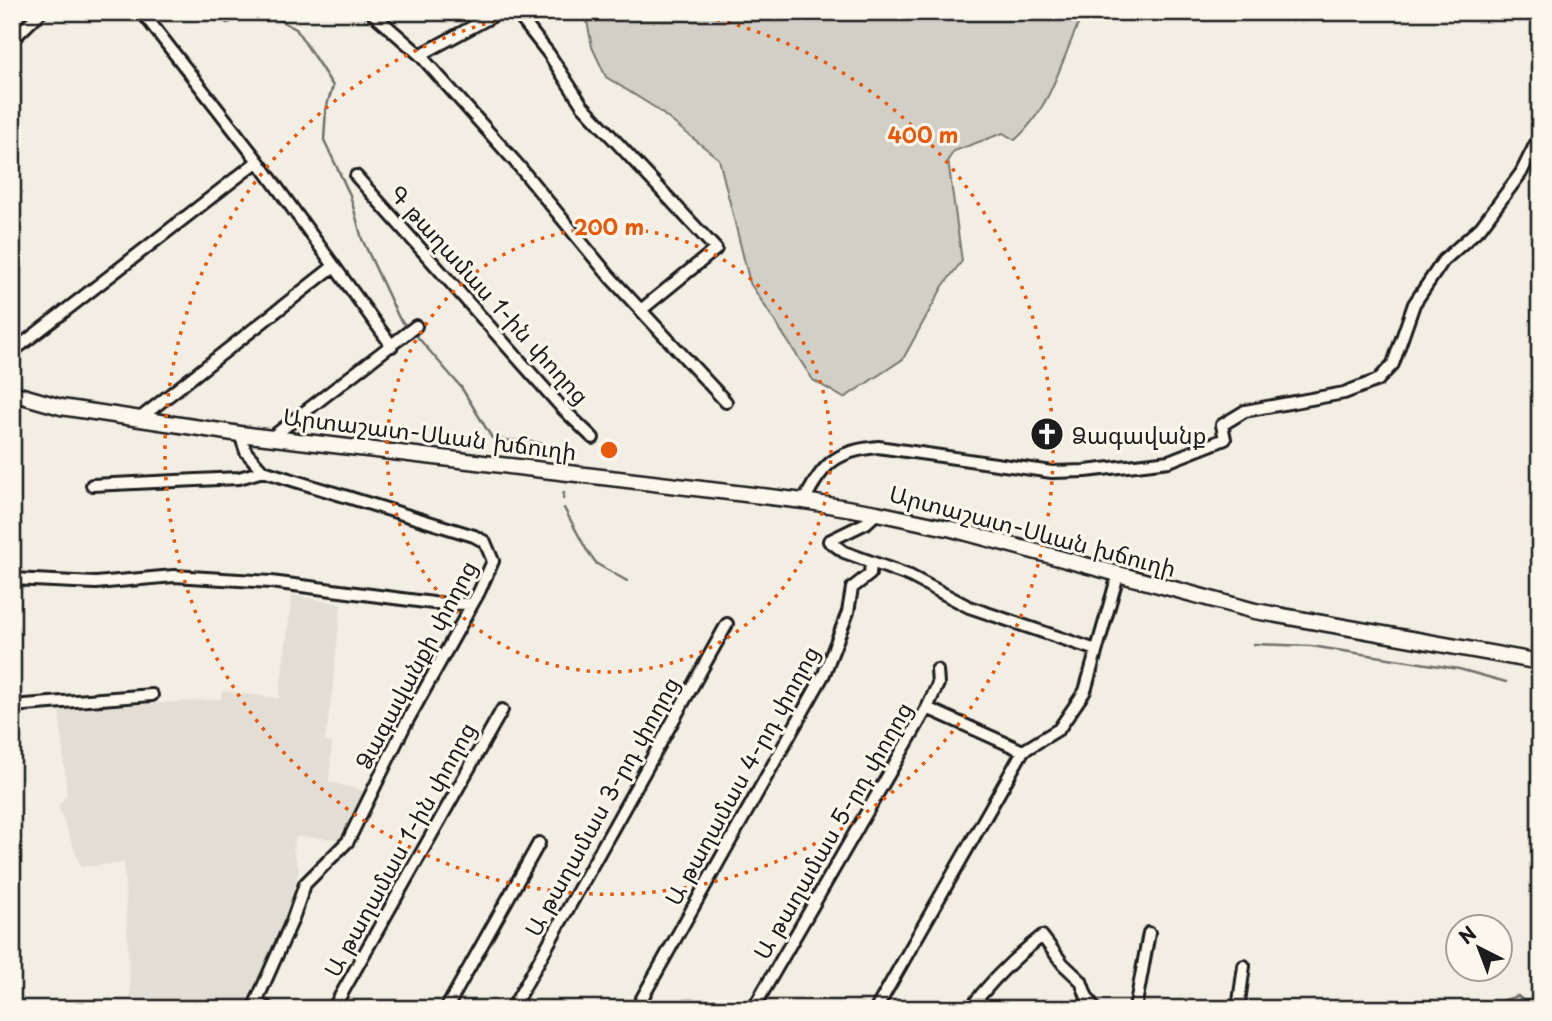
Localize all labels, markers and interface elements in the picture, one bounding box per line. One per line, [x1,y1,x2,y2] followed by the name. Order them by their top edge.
[888,118,958,150] text: 400 m
[382,176,598,412] street label: Գ թաղամաս 1-ին փողոց
[574,210,644,242] text: 200 m
[281,398,579,468] street label: Արտաշատ-Սևան խճուղի
[1028,415,1066,453] church icon: Ձագավանք
[1072,417,1206,452] place label: Ձագավանք
[597,438,621,462] centre of rings
[886,475,1180,585] street label: Արտաշատ-Սևան խճուղի
[345,554,485,774] street label: Ձագավանքի փողոց
[655,639,827,911] street label: Ա թաղամաս 4-րդ փողոց
[515,670,687,942] street label: Ա թաղամաս 3-րդ փողոց
[744,695,920,965] street label: Ա թաղամաս 5-րդ փողոց
[314,715,484,983] street label: Ա թաղամաս 1-ին փողոց
[1444,912,1514,982] north arrow
[1452,919,1482,950] text: N

